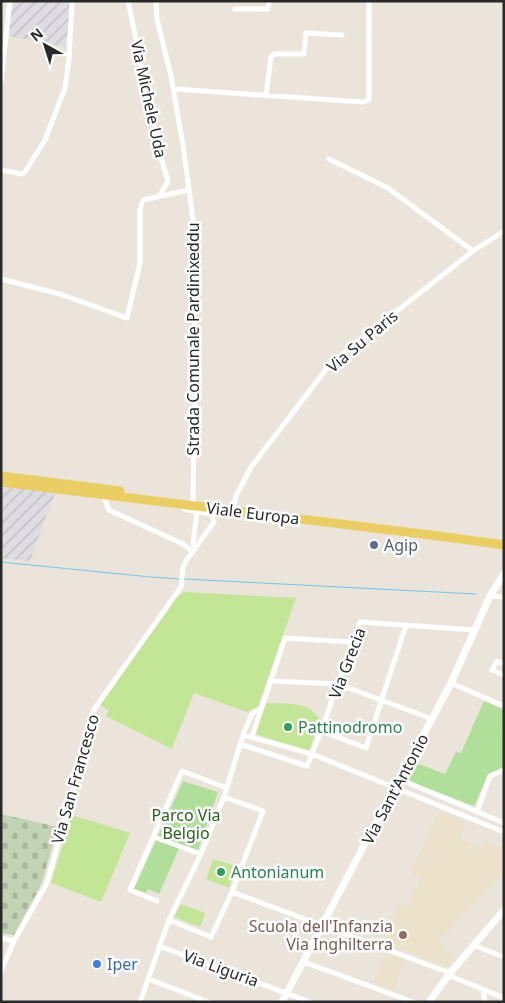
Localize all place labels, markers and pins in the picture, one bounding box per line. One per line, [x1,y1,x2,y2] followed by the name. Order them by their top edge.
[384,534,418,556] place label: Agip
[368,539,380,551] marker: Agip
[298,716,402,738] place label: Pattinodromo
[282,721,294,733] marker: Pattinodromo
[231,861,324,883] place label: Antonianum
[215,866,227,878] marker: Antonianum
[249,915,393,955] place label: Scuola dell'Infanzia Via Inghilterra
[397,929,409,941] marker: Scuola dell'Infanzia Via Inghilterra
[107,953,138,975] place label: Iper
[91,958,103,970] marker: Iper

